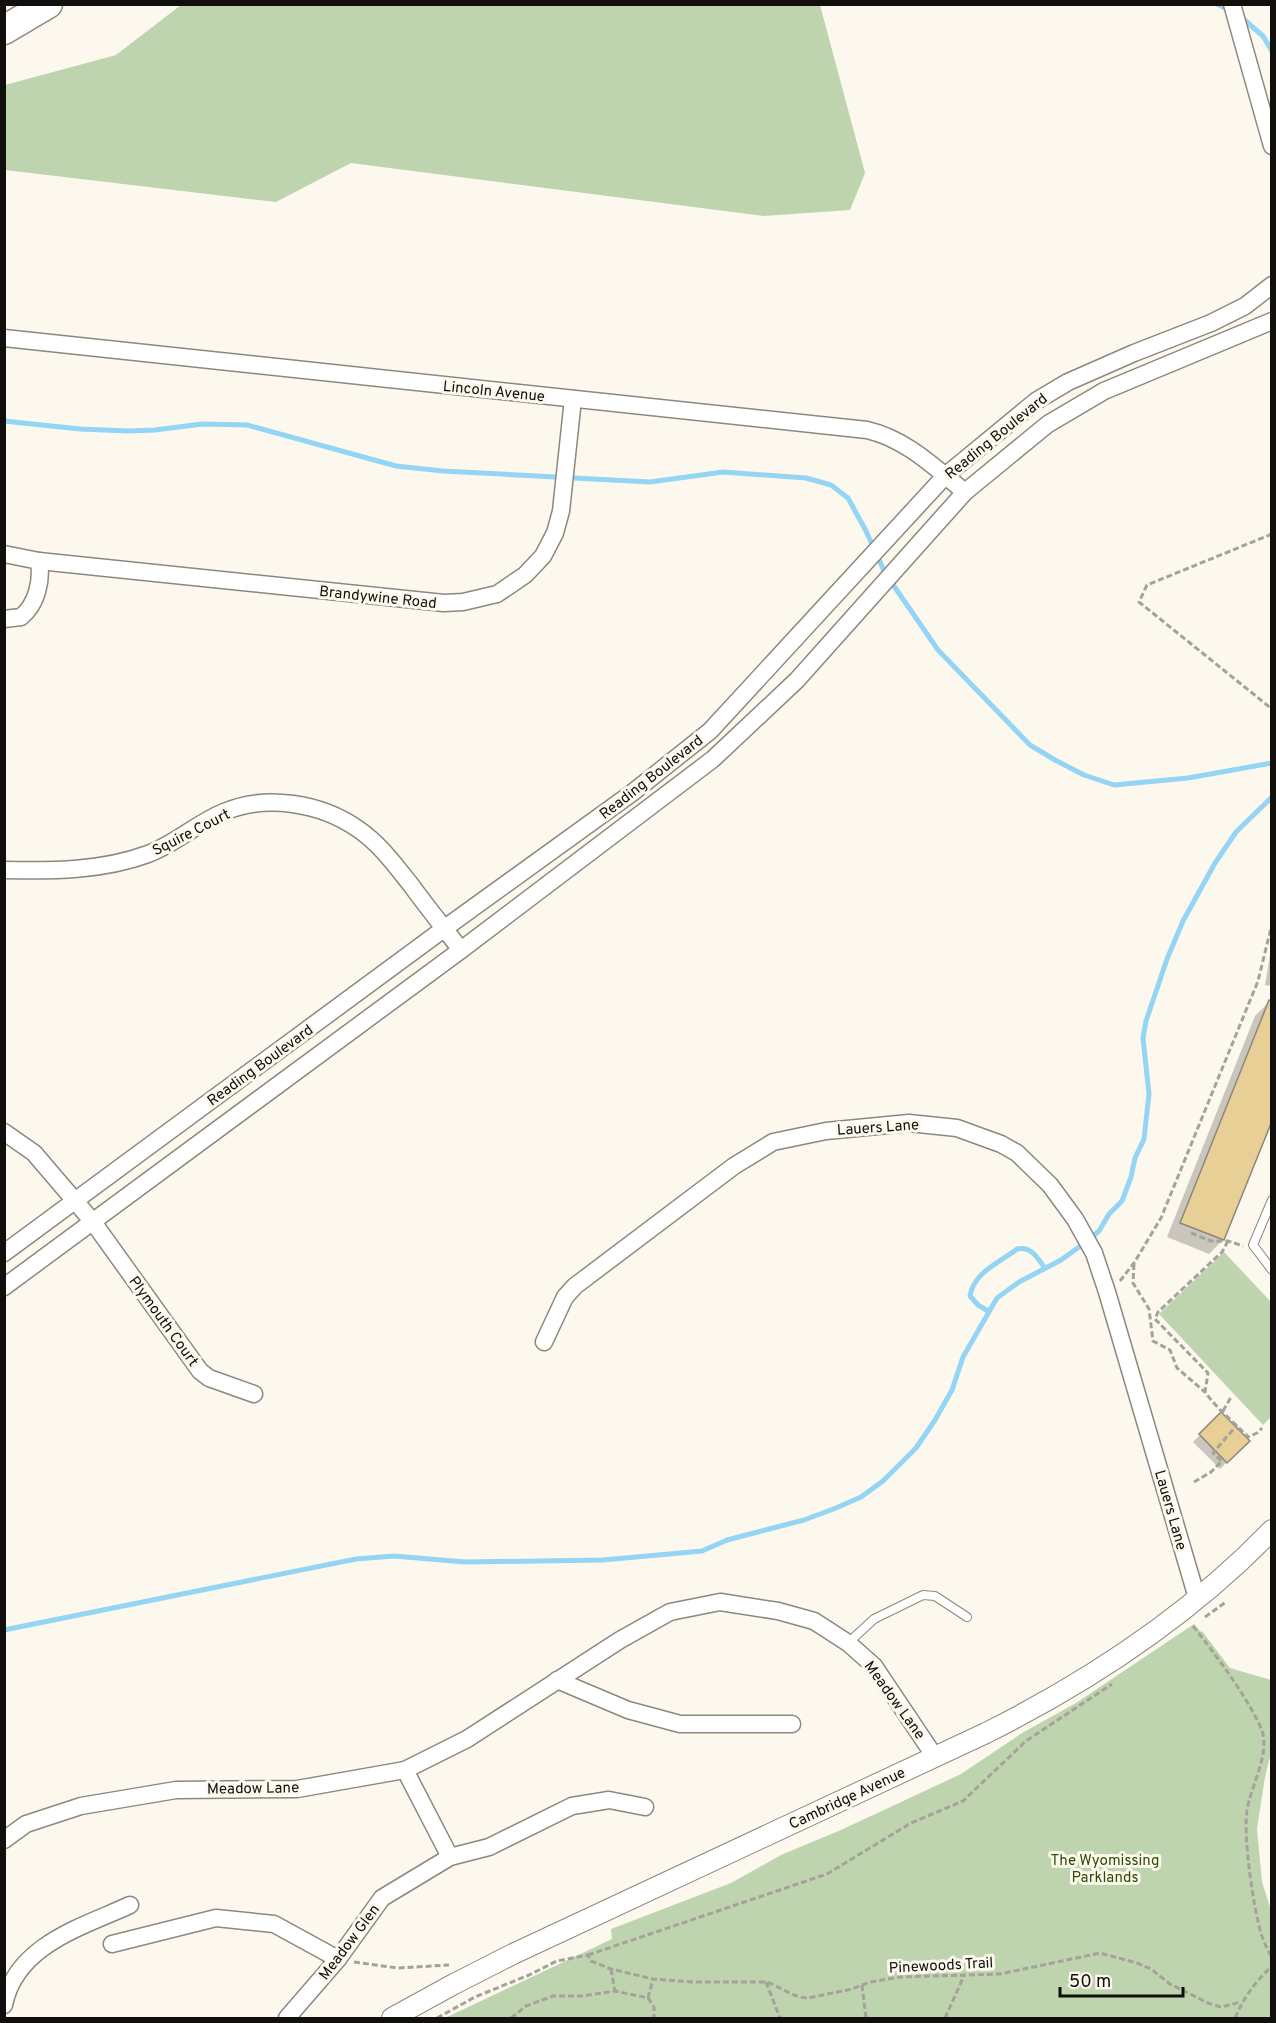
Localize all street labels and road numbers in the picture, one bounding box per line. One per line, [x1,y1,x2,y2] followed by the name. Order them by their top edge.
[442,378,546,407] street label: Lincoln Avenue
[942,390,1052,484] street label: Reading Boulevard
[318,583,438,614] street label: Brandywine Road
[596,732,708,825] street label: Reading Boulevard
[150,806,234,861] street label: Squire Court
[204,1021,318,1111] street label: Reading Boulevard
[836,1116,920,1141] street label: Lauers Lane
[124,1273,202,1371] street label: Plymouth Court
[1149,1468,1190,1553] street label: Lauers Lane
[859,1658,929,1744] street label: Meadow Lane
[786,1764,909,1835] street label: Cambridge Avenue
[207,1779,299,1800] street label: Meadow Lane
[316,1901,385,1985] street label: Meadow Glen
[888,1954,994,1979] street label: Pinewoods Trail

